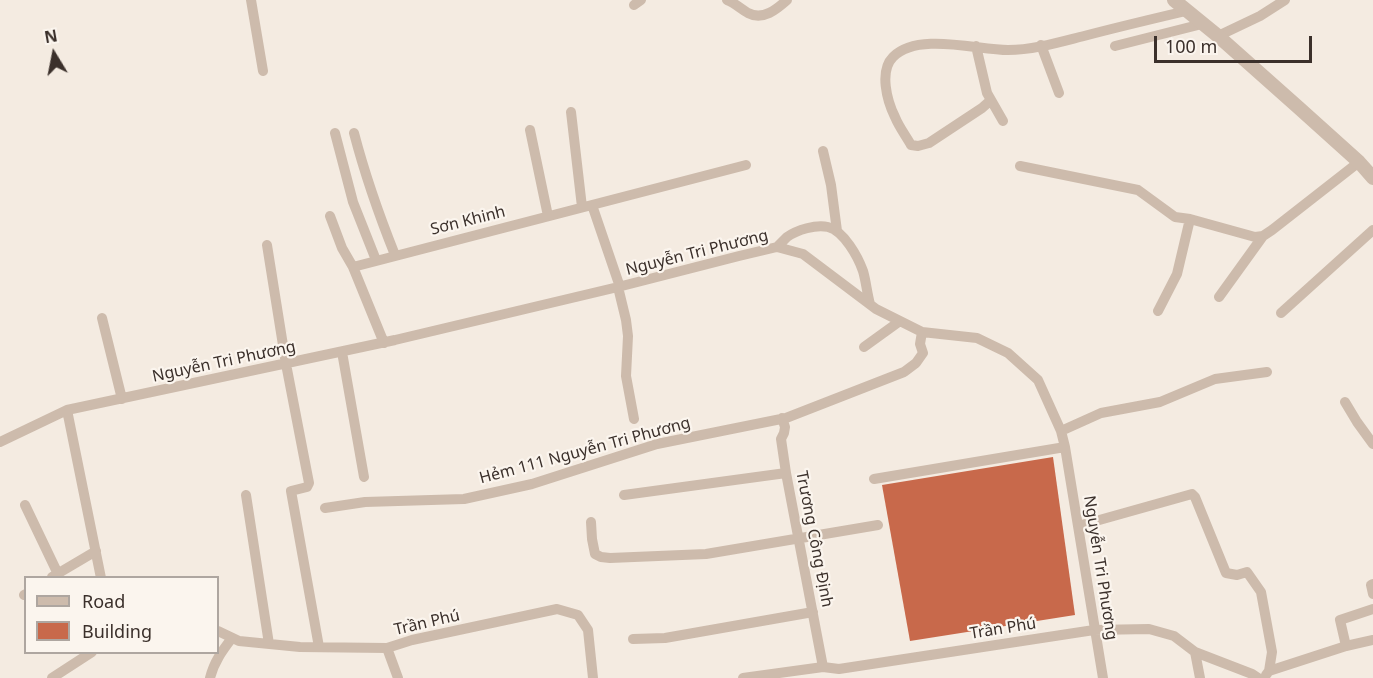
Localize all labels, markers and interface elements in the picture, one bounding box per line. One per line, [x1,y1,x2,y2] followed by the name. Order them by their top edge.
[24,24,84,84] north arrow
[43,24,59,48] text: N
[1157,24,1314,62] scale bar
[1165,34,1217,58] text: 100 m
[429,202,507,240] street label: Sơn Khinh
[624,226,770,280] street label: Nguyễn Tri Phương
[151,337,297,387] street label: Nguyễn Tri Phương
[477,414,693,488] street label: Hẻm 111 Nguyễn Tri Phương
[791,469,837,609] street label: Trương Công Định
[1079,494,1121,642] street label: Nguyễn Tri Phương
[24,576,219,654] legend
[82,589,125,613] text: Road
[392,606,462,640] street label: Trần Phú
[968,614,1038,644] street label: Trần Phú
[82,619,152,643] text: Building

